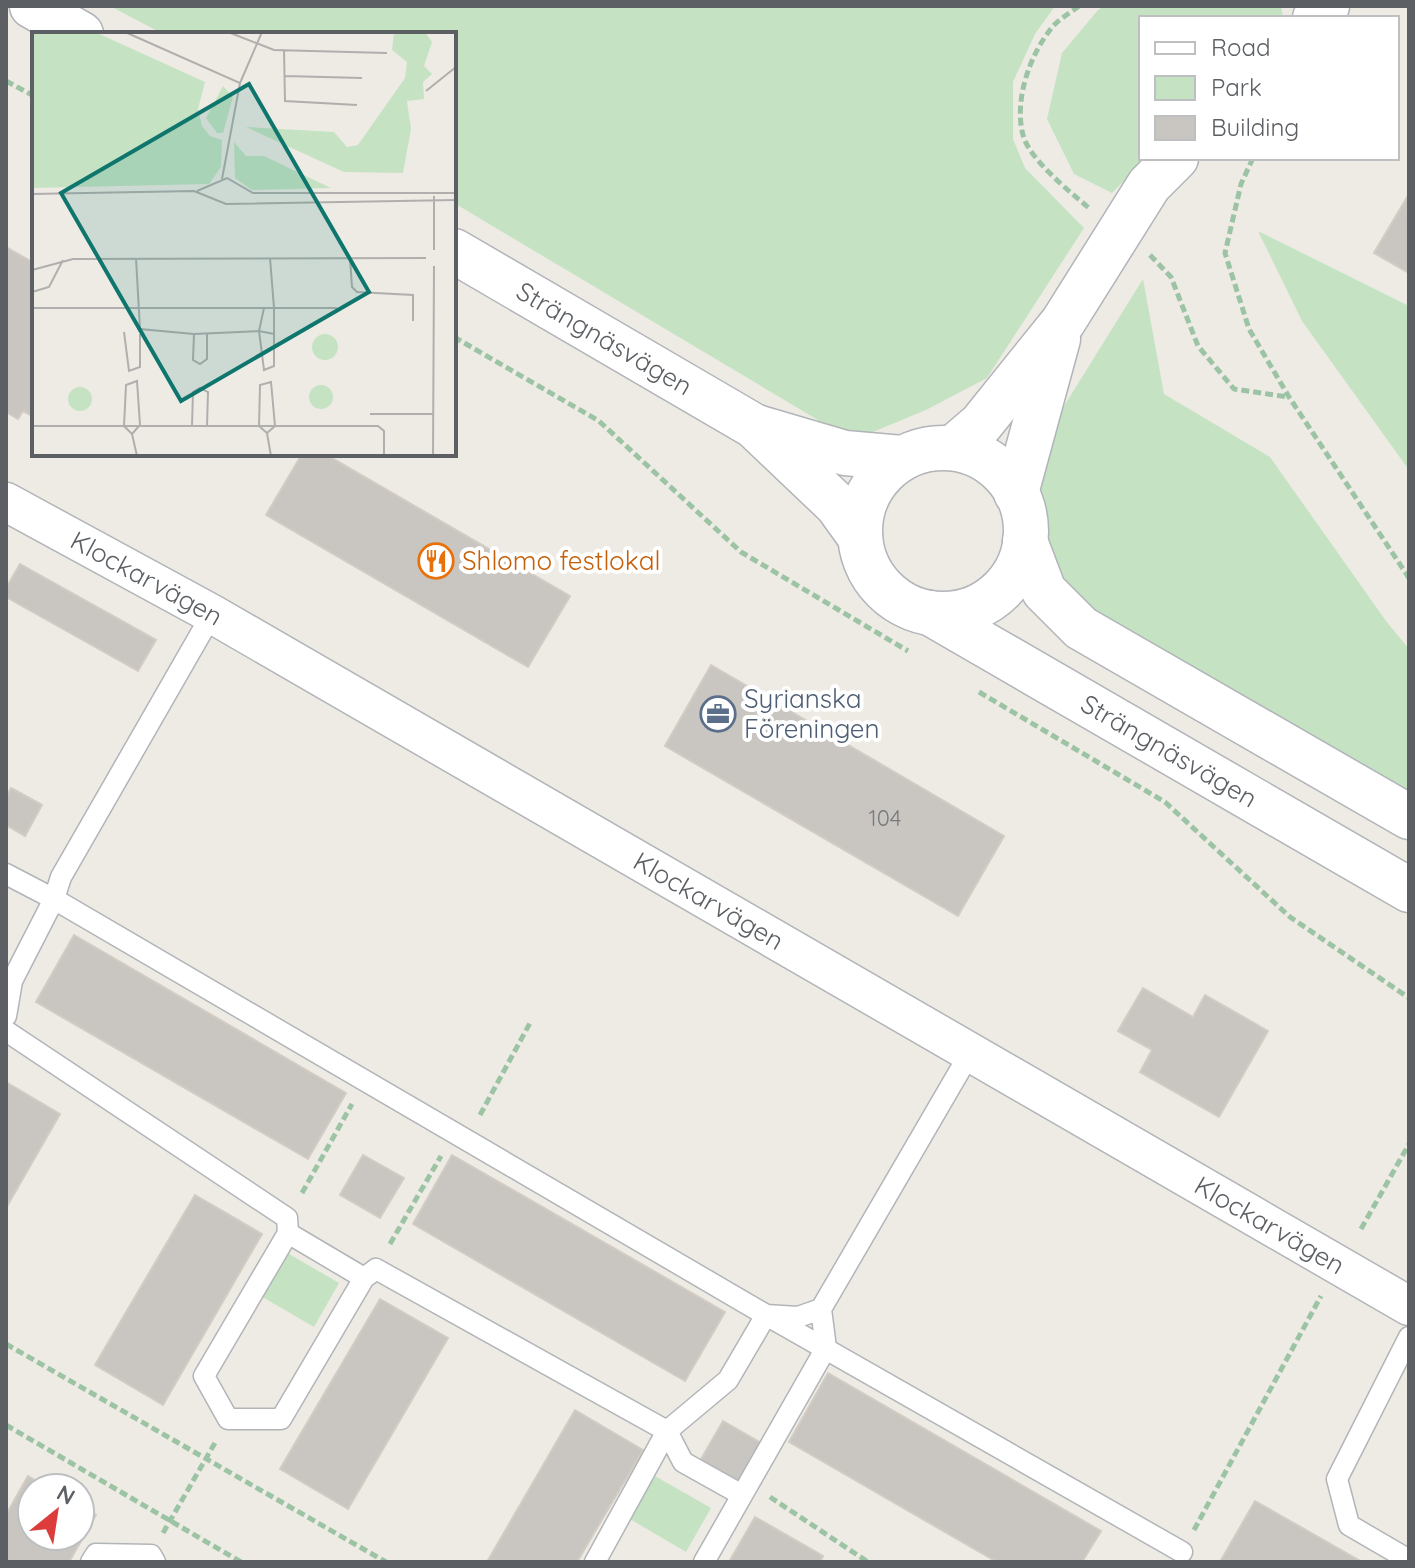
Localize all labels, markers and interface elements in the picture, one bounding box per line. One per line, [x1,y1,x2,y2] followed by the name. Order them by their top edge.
[1139,16,1399,160] legend
[32,32,456,456] inset map
[1211,32,1271,62] text: Road
[1211,72,1262,102] text: Park
[1211,112,1299,142] text: Building
[511,274,698,402] street label: Strängnäsvägen
[65,523,229,633] street label: Klockarvägen
[417,542,455,580] restaurant icon: Shlomo festlokal
[462,544,660,577] place label: Shlomo festlokal
[744,682,880,745] place label: Syrianska Föreningen
[1075,687,1263,815] street label: Strängnäsvägen
[699,695,737,733] office icon: Syrianska Föreningen
[869,804,901,832] house number: 104
[628,844,790,957] street label: Klockarvägen
[1189,1169,1351,1281] street label: Klockarvägen
[16,1472,96,1552] north arrow
[52,1479,80,1511] text: N

